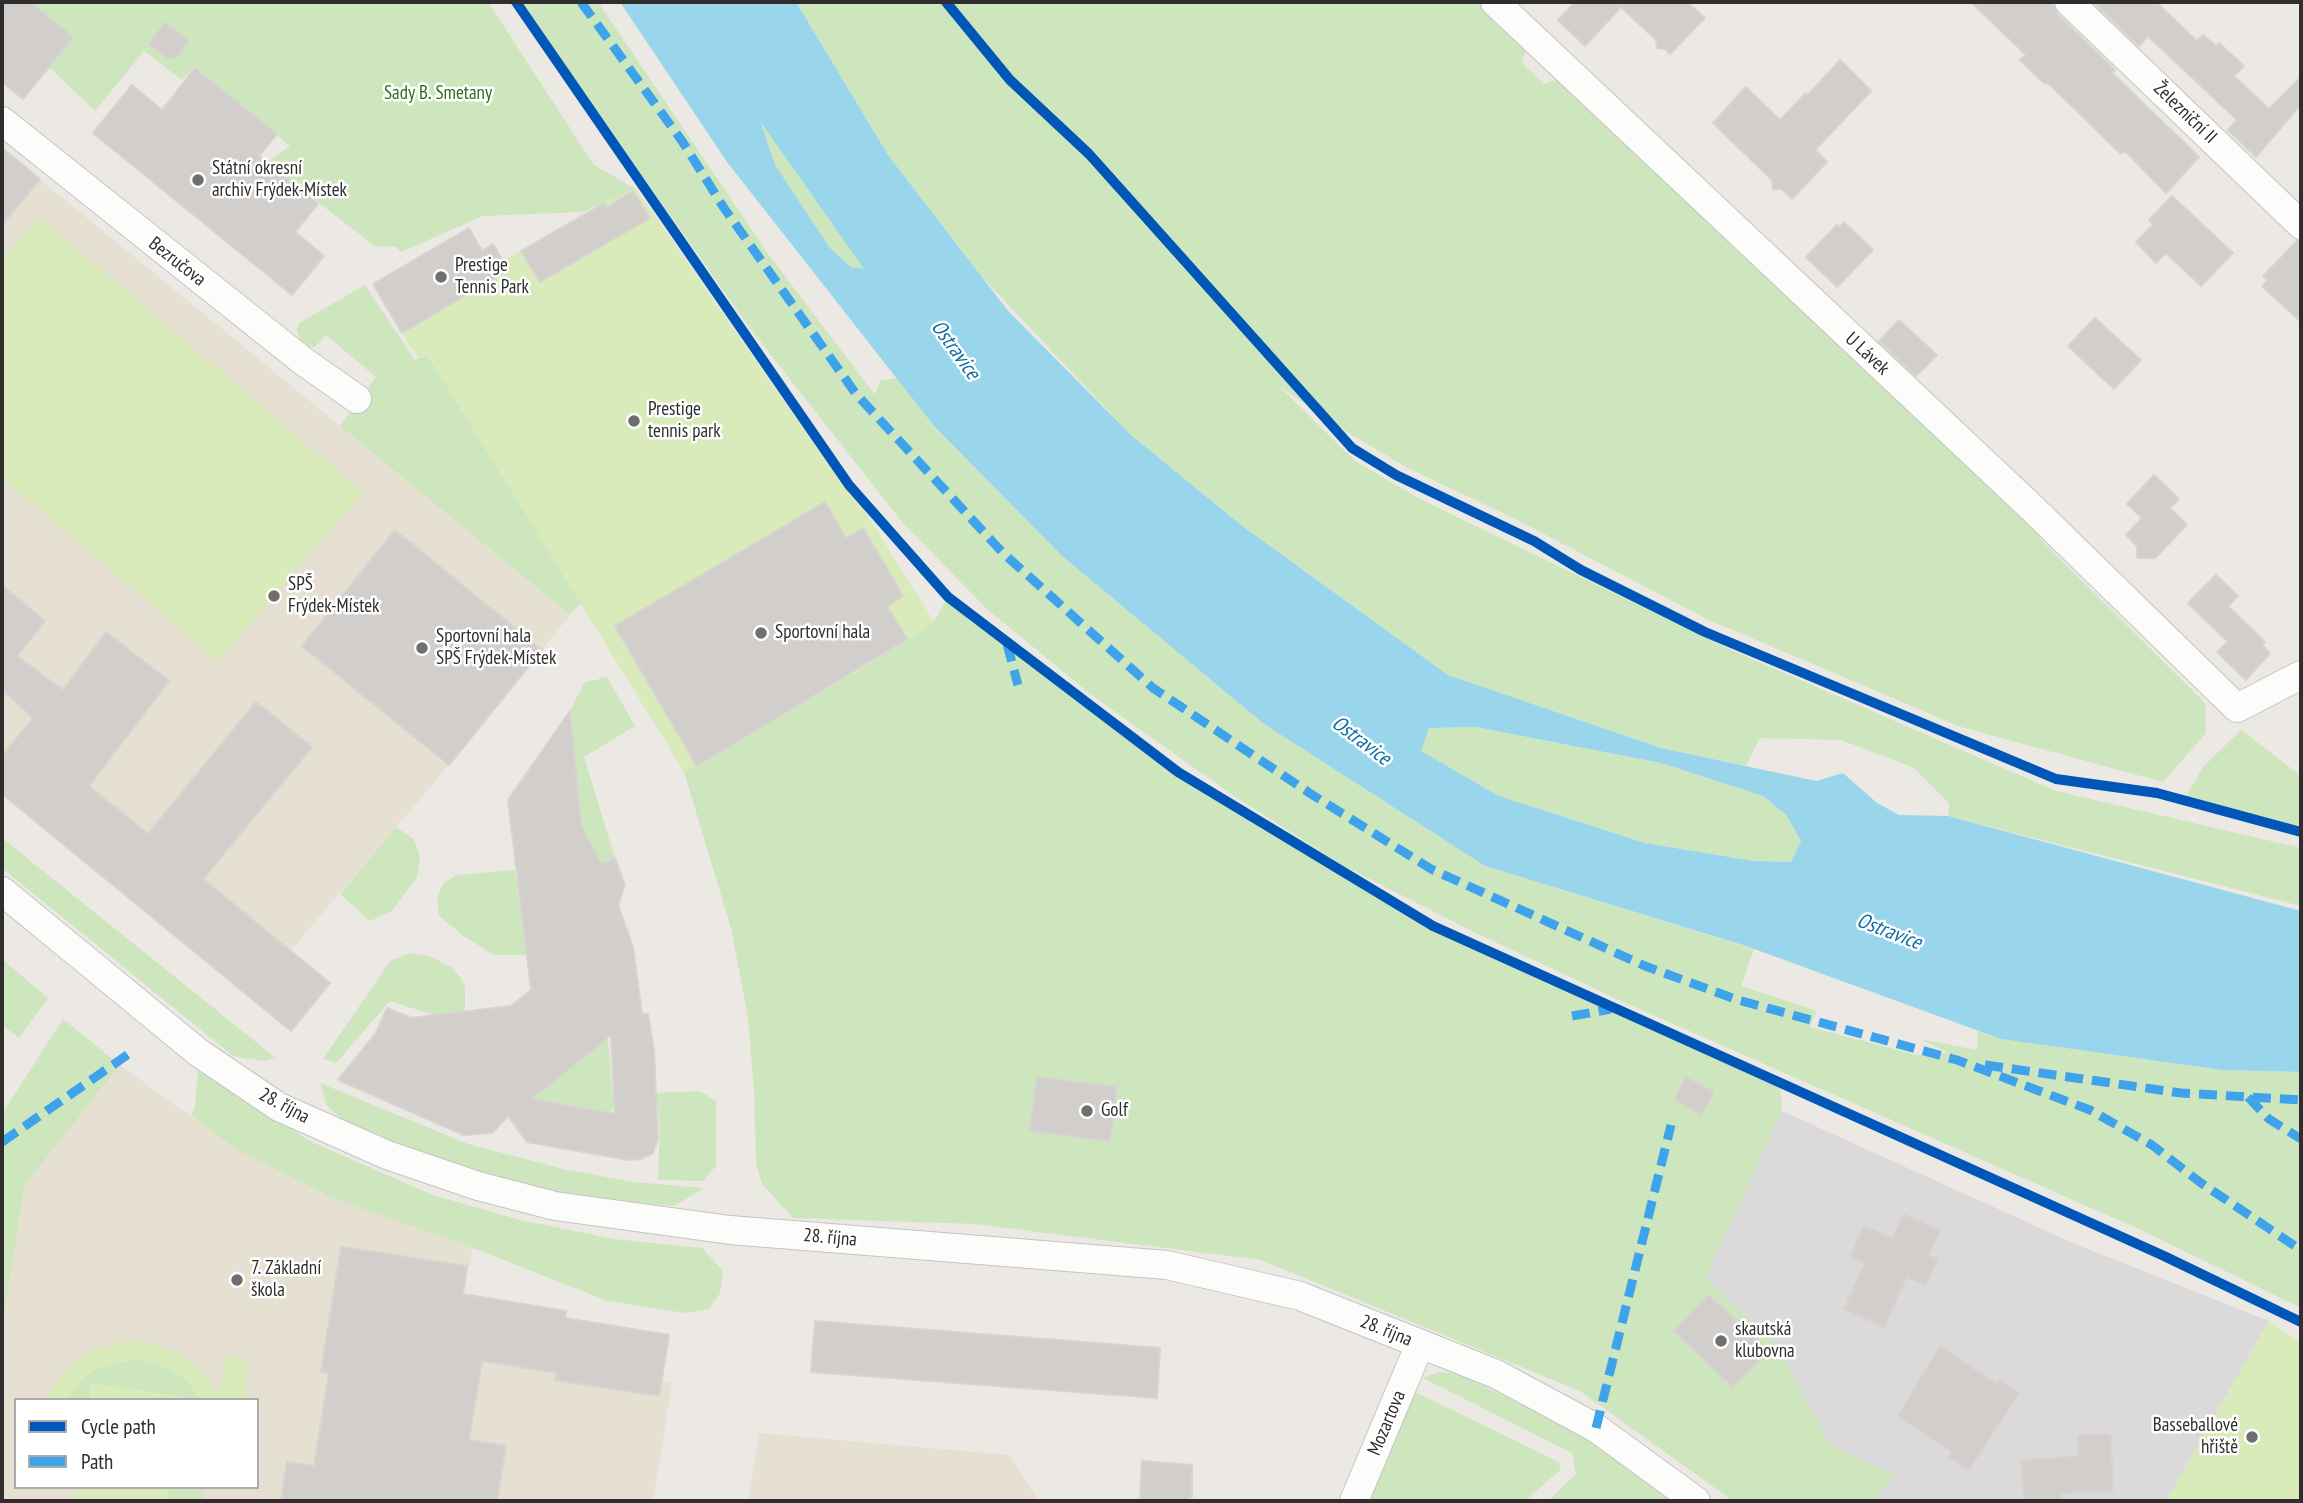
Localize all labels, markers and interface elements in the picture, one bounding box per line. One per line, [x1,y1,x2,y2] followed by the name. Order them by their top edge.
[2149,77,2221,149] street label: Železniční II
[384,83,492,105] park label: Sady B. Smetany
[212,158,347,202] place label: Státní okresní archiv Frýdek-Místek
[190,172,206,188] marker: Státní okresní archiv Frýdek-Místek
[144,233,210,291] street label: Bezručova
[455,255,529,299] place label: Prestige Tennis Park
[433,269,449,285] marker: Prestige Tennis Park
[925,315,985,385] water label: Ostravice
[1840,328,1894,380] street label: U Lávek
[648,399,721,443] place label: Prestige tennis park
[626,413,642,429] marker: Prestige tennis park
[288,574,379,618] place label: SPŠ Frýdek-Místek
[266,588,282,604] marker: SPŠ Frýdek-Místek
[775,622,870,644] place label: Sportovní hala
[753,625,769,641] marker: Sportovní hala
[436,626,556,670] place label: Sportovní hala SPŠ Frýdek-Místek
[414,640,430,656] marker: Sportovní hala SPŠ Frýdek-Místek
[1327,711,1395,771] water label: Ostravice
[1853,908,1925,956] water label: Ostravice
[255,1083,313,1129] street label: 28. října
[1101,1100,1128,1122] place label: Golf
[1079,1103,1095,1119] marker: Golf
[802,1224,858,1252] street label: 28. října
[251,1258,321,1302] place label: 7. Základní škola
[229,1272,245,1288] marker: 7. Základní škola
[1357,1310,1415,1352] street label: 28. října
[1735,1319,1795,1363] place label: skautská klubovna
[1713,1333,1729,1349] marker: skautská klubovna
[1363,1387,1411,1459] street label: Mozartova
[14,1398,259,1489] legend
[81,1413,156,1440] text: Cycle path
[2153,1415,2238,1459] place label: Basseballové hřiště
[2244,1429,2260,1445] marker: Basseballové hřiště
[81,1448,113,1475] text: Path

